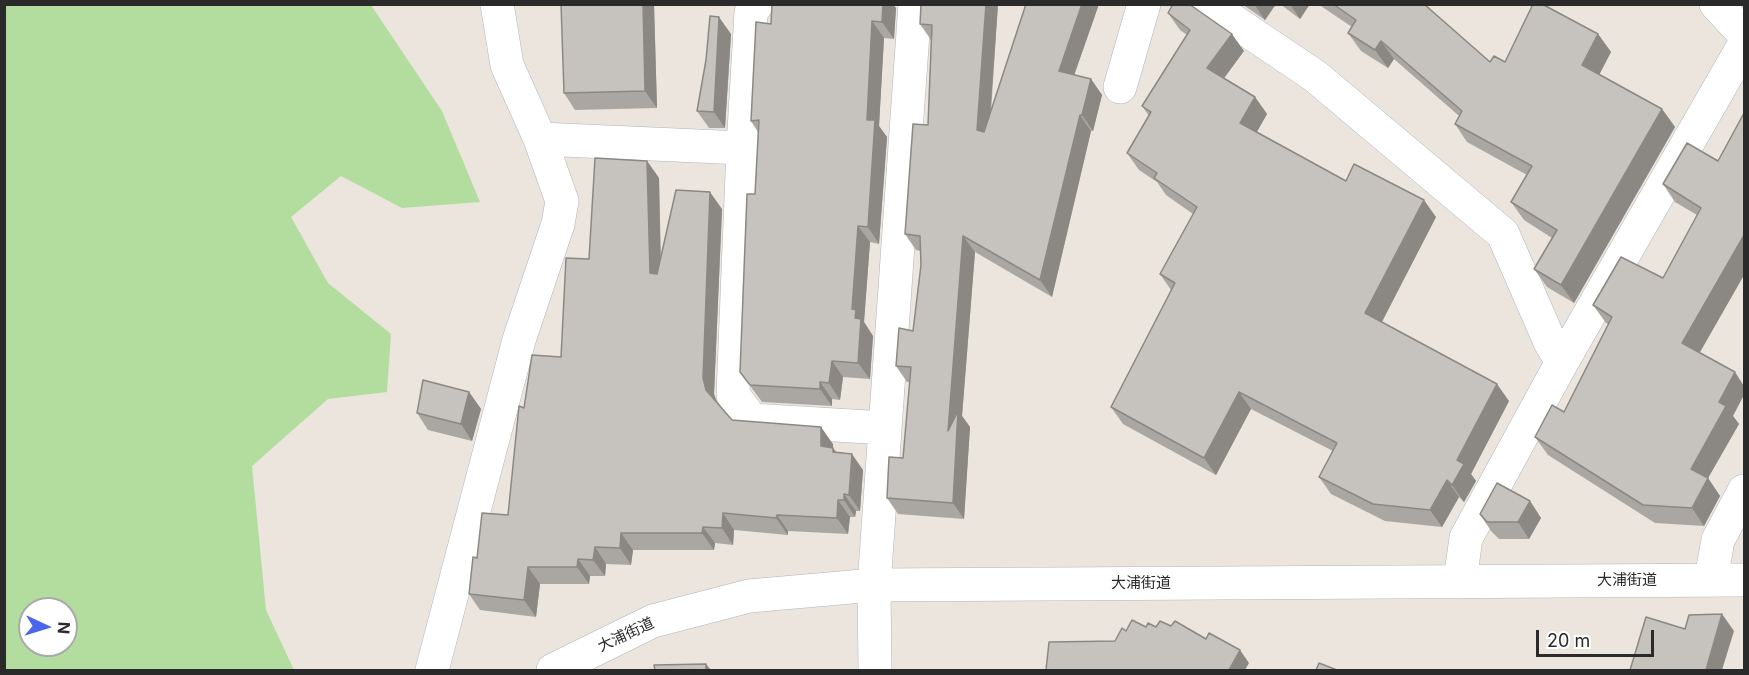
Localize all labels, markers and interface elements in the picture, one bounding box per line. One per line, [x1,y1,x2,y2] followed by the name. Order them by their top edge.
[1597,571,1657,589] street label: 大浦街道
[1111,574,1171,592] street label: 大浦街道
[18,597,78,657] north arrow
[595,614,657,656] street label: 大浦街道
[1539,618,1658,656] scale bar
[54,621,74,635] text: N
[1547,630,1590,651] text: 20 m

